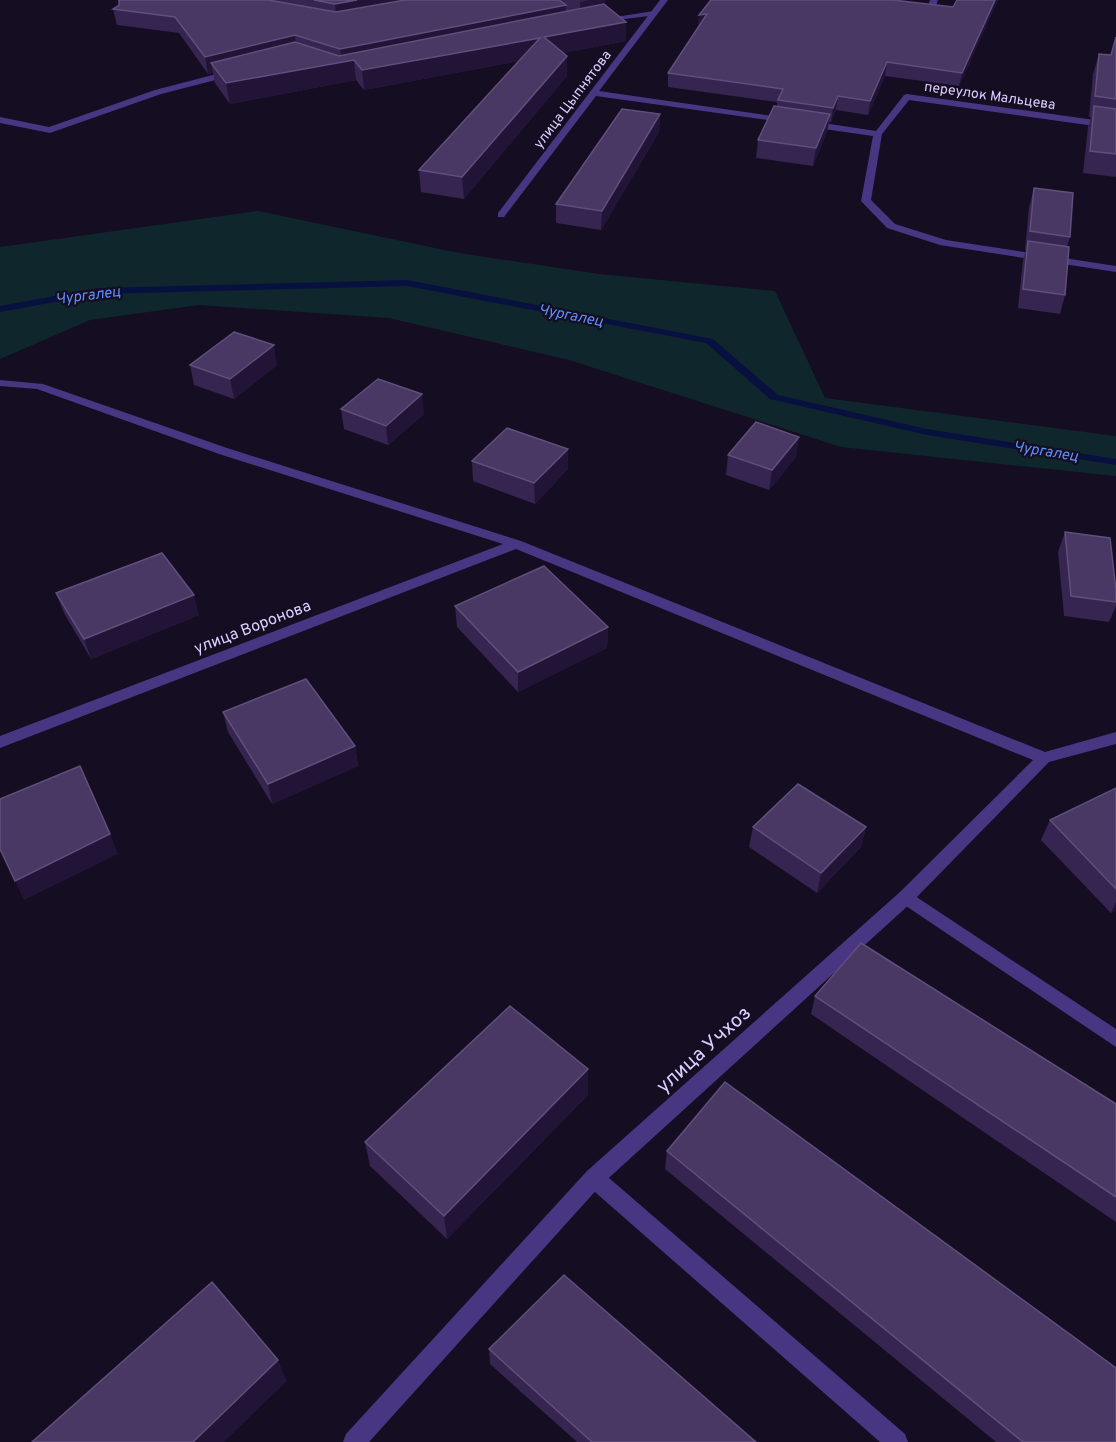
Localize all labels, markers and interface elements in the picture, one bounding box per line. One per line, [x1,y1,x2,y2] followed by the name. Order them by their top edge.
[531,47,616,152] street label: улица Цыпнятова
[923,79,1056,114] street label: переулок Мальцева
[55,283,122,310] water label: Чургалец
[537,301,605,332] water label: Чургалец
[1012,438,1079,467] water label: Чургалец
[191,596,314,659] street label: улица Воронова
[651,1001,757,1100] street label: улица Учхоз

